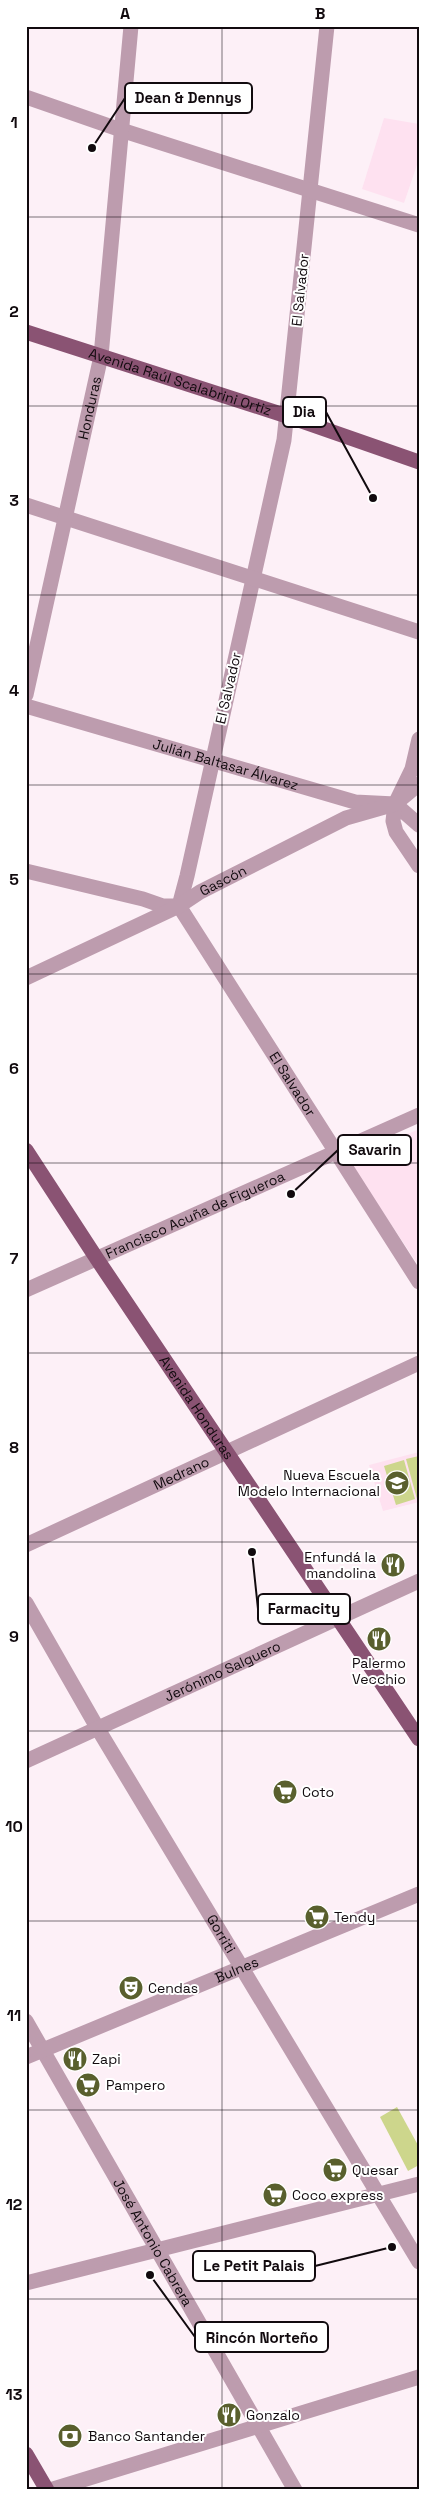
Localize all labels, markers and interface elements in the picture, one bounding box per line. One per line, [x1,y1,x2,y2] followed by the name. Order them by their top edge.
[120,3,130,24] text: A
[315,3,325,24] text: B
[125,83,252,113] callout: Dean & Dennys
[134,88,242,107] text: Dean & Dennys
[10,112,18,133] text: 1
[287,253,313,327] street label: El Salvador
[9,301,19,322] text: 2
[87,344,274,419] street label: Avenida Raúl Scalabrini Ortiz
[74,375,105,441] street label: Honduras
[283,397,326,427] callout: Dia
[293,402,316,421] text: Dia
[9,490,19,511] text: 3
[211,650,245,726] street label: El Salvador
[9,680,19,701] text: 4
[151,734,301,794] street label: Julián Baltasar Álvarez
[196,861,249,900] street label: Gascón
[9,869,19,890] text: 5
[265,1048,320,1120] street label: El Salvador
[9,1058,19,1079] text: 6
[338,1135,411,1165] callout: Savarin
[348,1140,402,1159] text: Savarin
[102,1167,288,1263] street label: Francisco Acuña de Figueroa
[10,1248,19,1269] text: 7
[155,1352,238,1463] street label: Avenida Honduras
[9,1437,19,1458] text: 8
[150,1452,212,1494] street label: Medrano
[238,1466,380,1500] place label: Nueva Escuela Modelo Internacional
[384,1470,410,1496] school or university icon: Nueva Escuela Modelo Internacional
[304,1548,376,1582] place label: Enfundá la mandolina
[380,1552,406,1578] restaurant icon: Enfundá la mandolina
[258,1594,350,1624] callout: Farmacity
[268,1599,340,1618] text: Farmacity
[9,1626,19,1647] text: 9
[366,1626,392,1652] restaurant icon: Palermo Vecchio
[161,1637,283,1705] street label: Jerónimo Salguero
[352,1654,406,1688] place label: Palermo Vecchio
[272,1779,298,1805] supermarket icon: Coto
[302,1783,334,1801] place label: Coto
[5,1816,23,1837] text: 10
[304,1904,330,1930] supermarket icon: Tendy
[334,1908,375,1926] place label: Tendy
[203,1911,240,1956] street label: Gorriti
[212,1953,261,1987] street label: Bulnes
[118,1975,144,2001] theatre icon: Cendas
[148,1979,198,1997] place label: Cendas
[7,2005,21,2026] text: 11
[62,2046,88,2072] restaurant icon: Zapi
[92,2050,121,2068] place label: Zapi
[75,2072,101,2098] supermarket icon: Pampero
[106,2076,165,2094] place label: Pampero
[322,2157,348,2183] supermarket icon: Quesar
[352,2161,399,2179] place label: Quesar
[109,2175,197,2309] street label: José Antonio Cabrera
[262,2182,288,2208] supermarket icon: Coco express
[292,2186,383,2204] place label: Coco express
[6,2194,22,2215] text: 12
[193,2251,315,2281] callout: Le Petit Palais
[203,2256,305,2275] text: Le Petit Palais
[195,2322,328,2352] callout: Rincón Norteño
[206,2328,318,2347] text: Rincón Norteño
[6,2384,23,2405] text: 13
[216,2402,242,2428] restaurant icon: Gonzalo
[246,2406,300,2424] place label: Gonzalo
[57,2423,83,2449] bank icon: Banco Santander
[88,2427,205,2445] place label: Banco Santander

